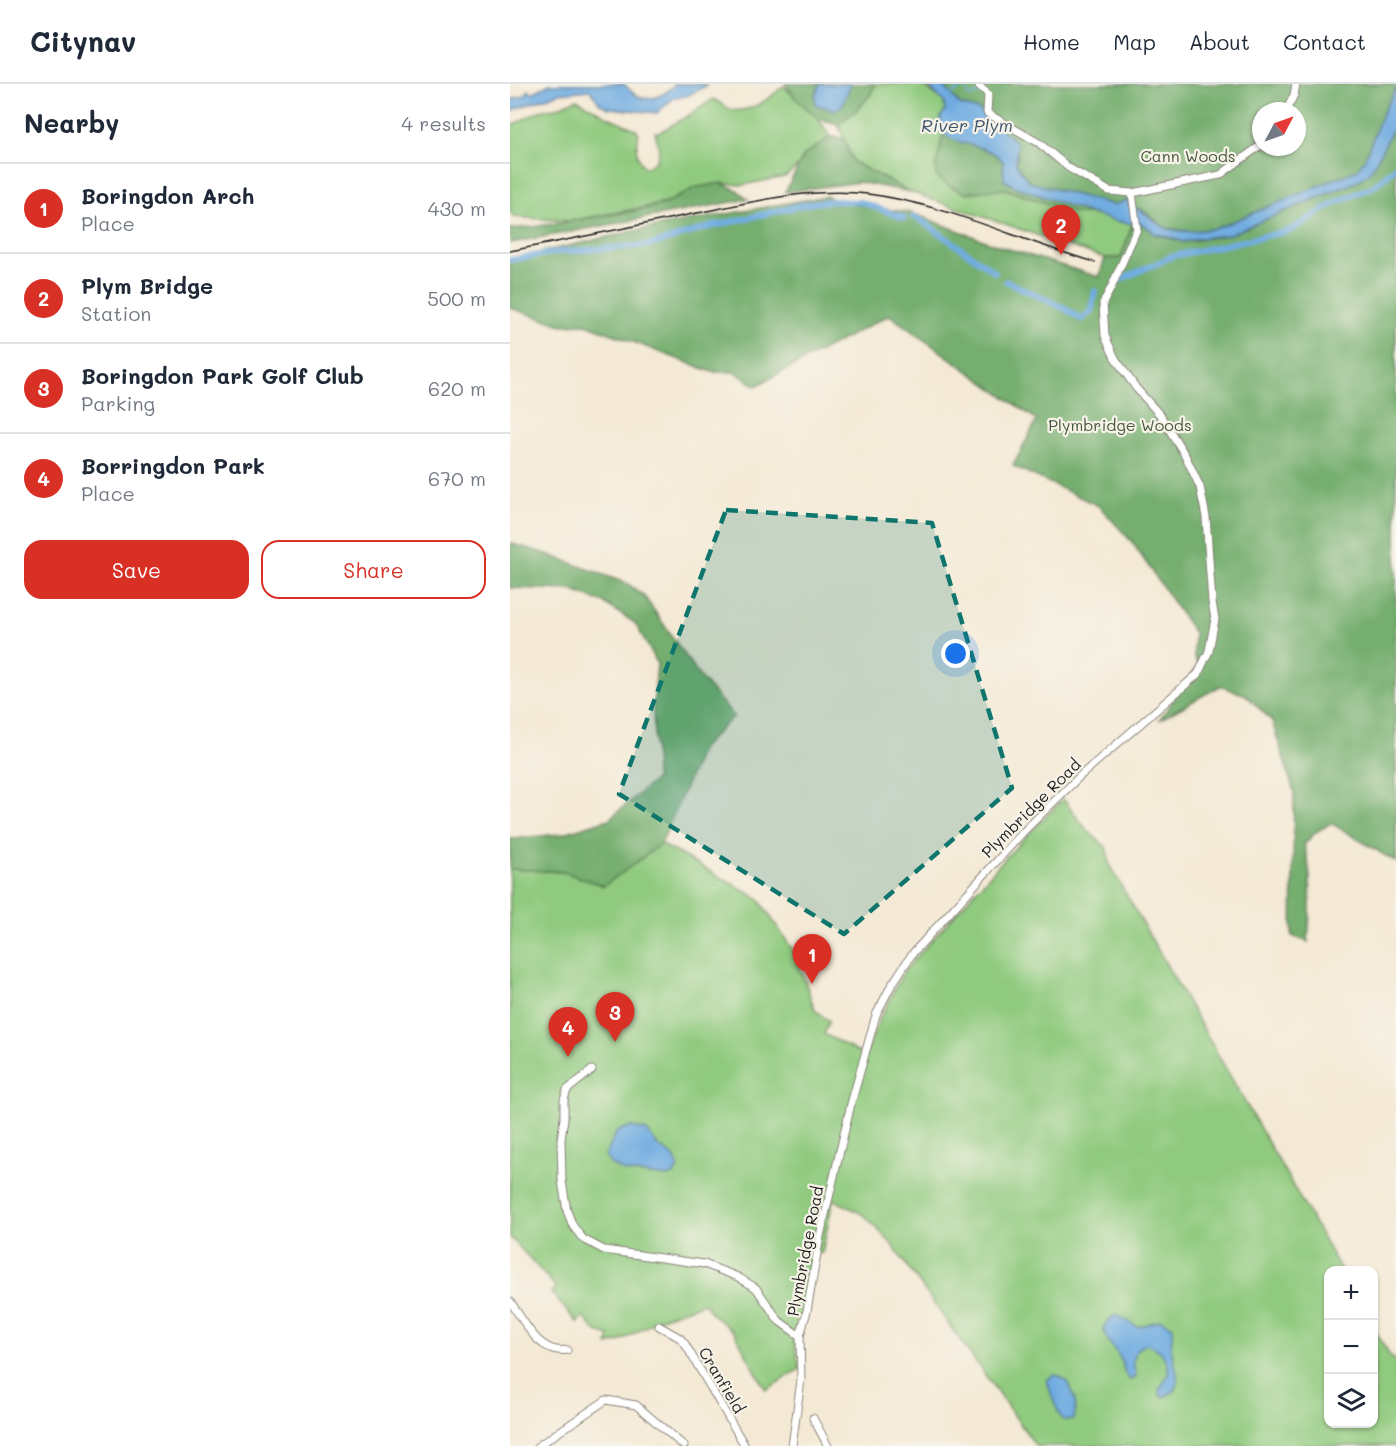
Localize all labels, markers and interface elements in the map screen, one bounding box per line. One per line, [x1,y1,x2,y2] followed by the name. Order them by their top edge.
[30,23,136,59] text: Citynav
[1023,28,1080,55] text: Home
[1113,28,1156,55] text: Map
[1189,28,1250,55] text: About
[1283,28,1366,55] text: Contact
[1252,102,1306,156] north arrow
[24,106,119,140] text: Nearby
[401,110,486,136] text: 4 results
[921,113,1013,137] water label: River Plym
[1140,145,1236,166] park label: Cann Woods
[81,181,254,210] text: Boringdon Arch
[39,195,48,221] text: 1
[428,195,486,221] text: 430 m
[1042,206,1080,255] pin: 2
[81,210,135,236] text: Place
[81,271,213,300] text: Plym Bridge
[38,285,49,311] text: 2
[427,285,486,311] text: 500 m
[81,300,151,326] text: Station
[81,361,364,390] text: Boringdon Park Golf Club
[38,375,50,401] text: 3
[428,375,486,401] text: 620 m
[81,390,155,416] text: Parking
[1048,414,1192,435] park label: Plymbridge Woods
[81,451,265,480] text: Borringdon Park
[37,465,50,491] text: 4
[428,465,486,491] text: 670 m
[81,480,135,506] text: Place
[24,540,249,599] button: Save
[261,540,486,599] button: Share
[941,639,970,668] your location
[976,753,1085,862] street label: Plymbridge Road
[792,934,832,984] pin: 1
[596,992,634,1042] pin: 3
[548,1008,588,1057] pin: 4
[782,1184,827,1318] street label: Plymbridge Road
[1324,1266,1378,1428] map controls
[1324,1266,1378,1320] button: +
[1324,1320,1378,1374] button: −
[695,1343,750,1417] street label: Cranfield
[1324,1374,1378,1428] button: layers

